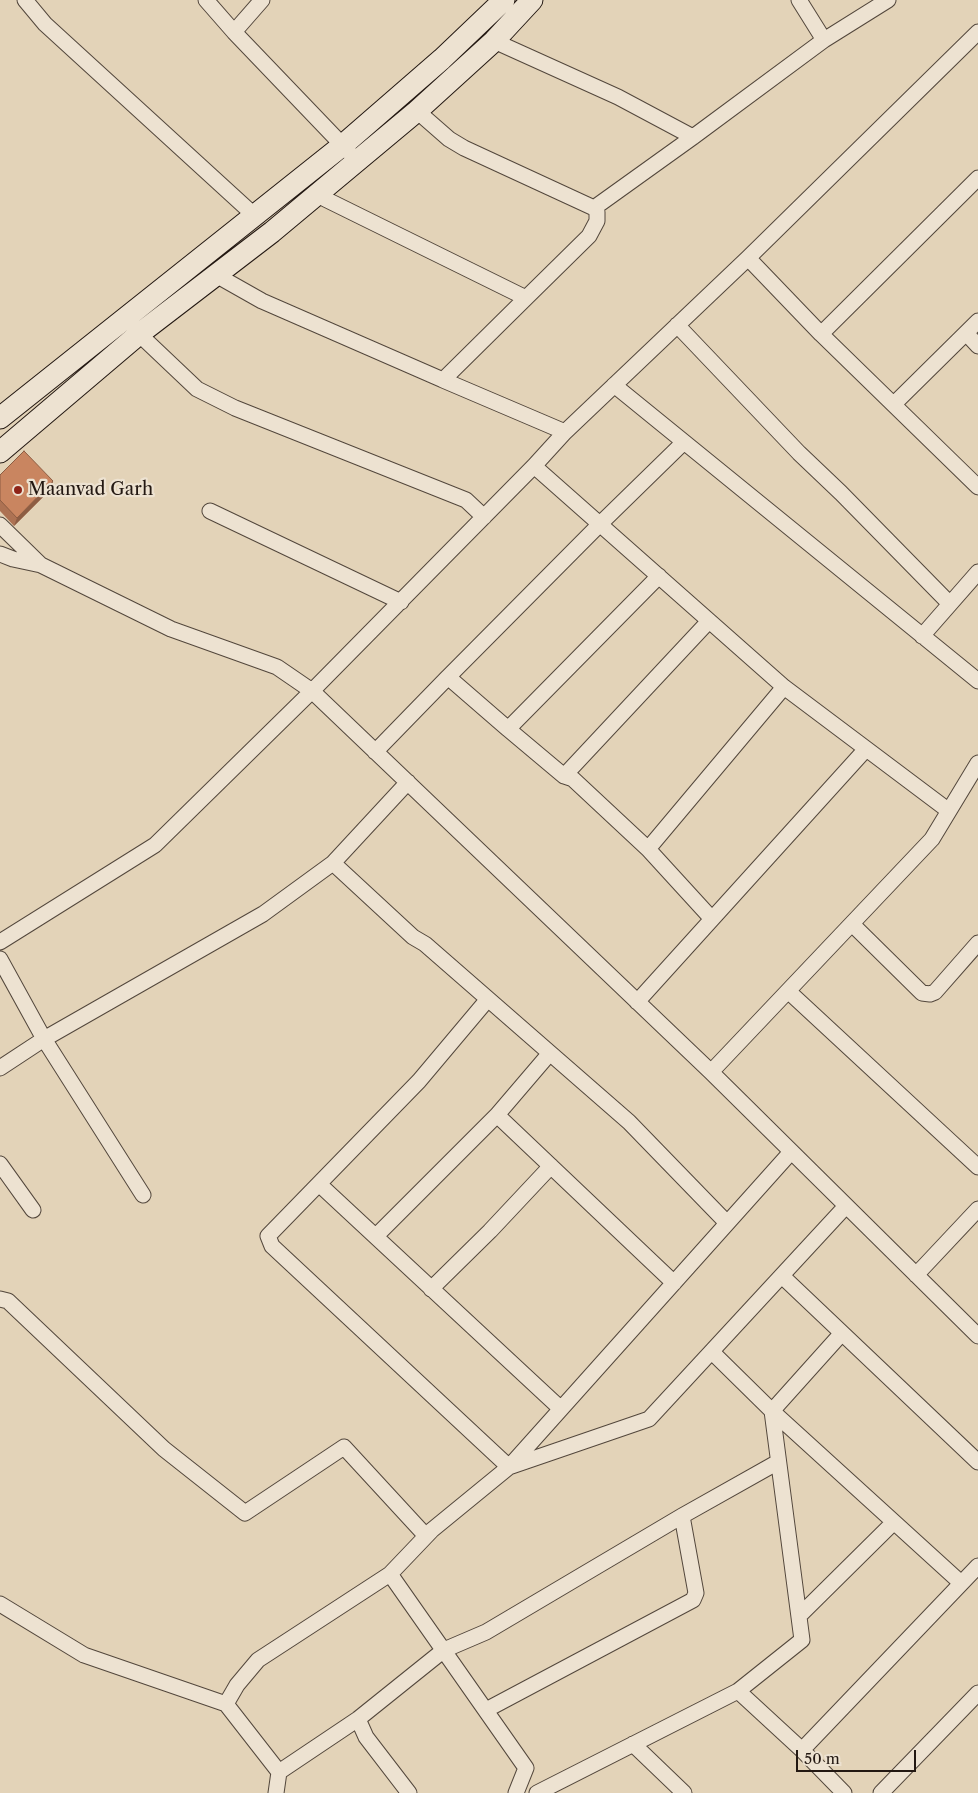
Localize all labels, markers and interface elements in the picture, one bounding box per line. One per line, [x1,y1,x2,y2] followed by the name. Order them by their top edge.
[28,479,153,501] place label: Maanvad Garh
[12,484,24,496] marker: Maanvad Garh
[798,1740,918,1772] scale bar
[804,1749,840,1768] text: 50 m

